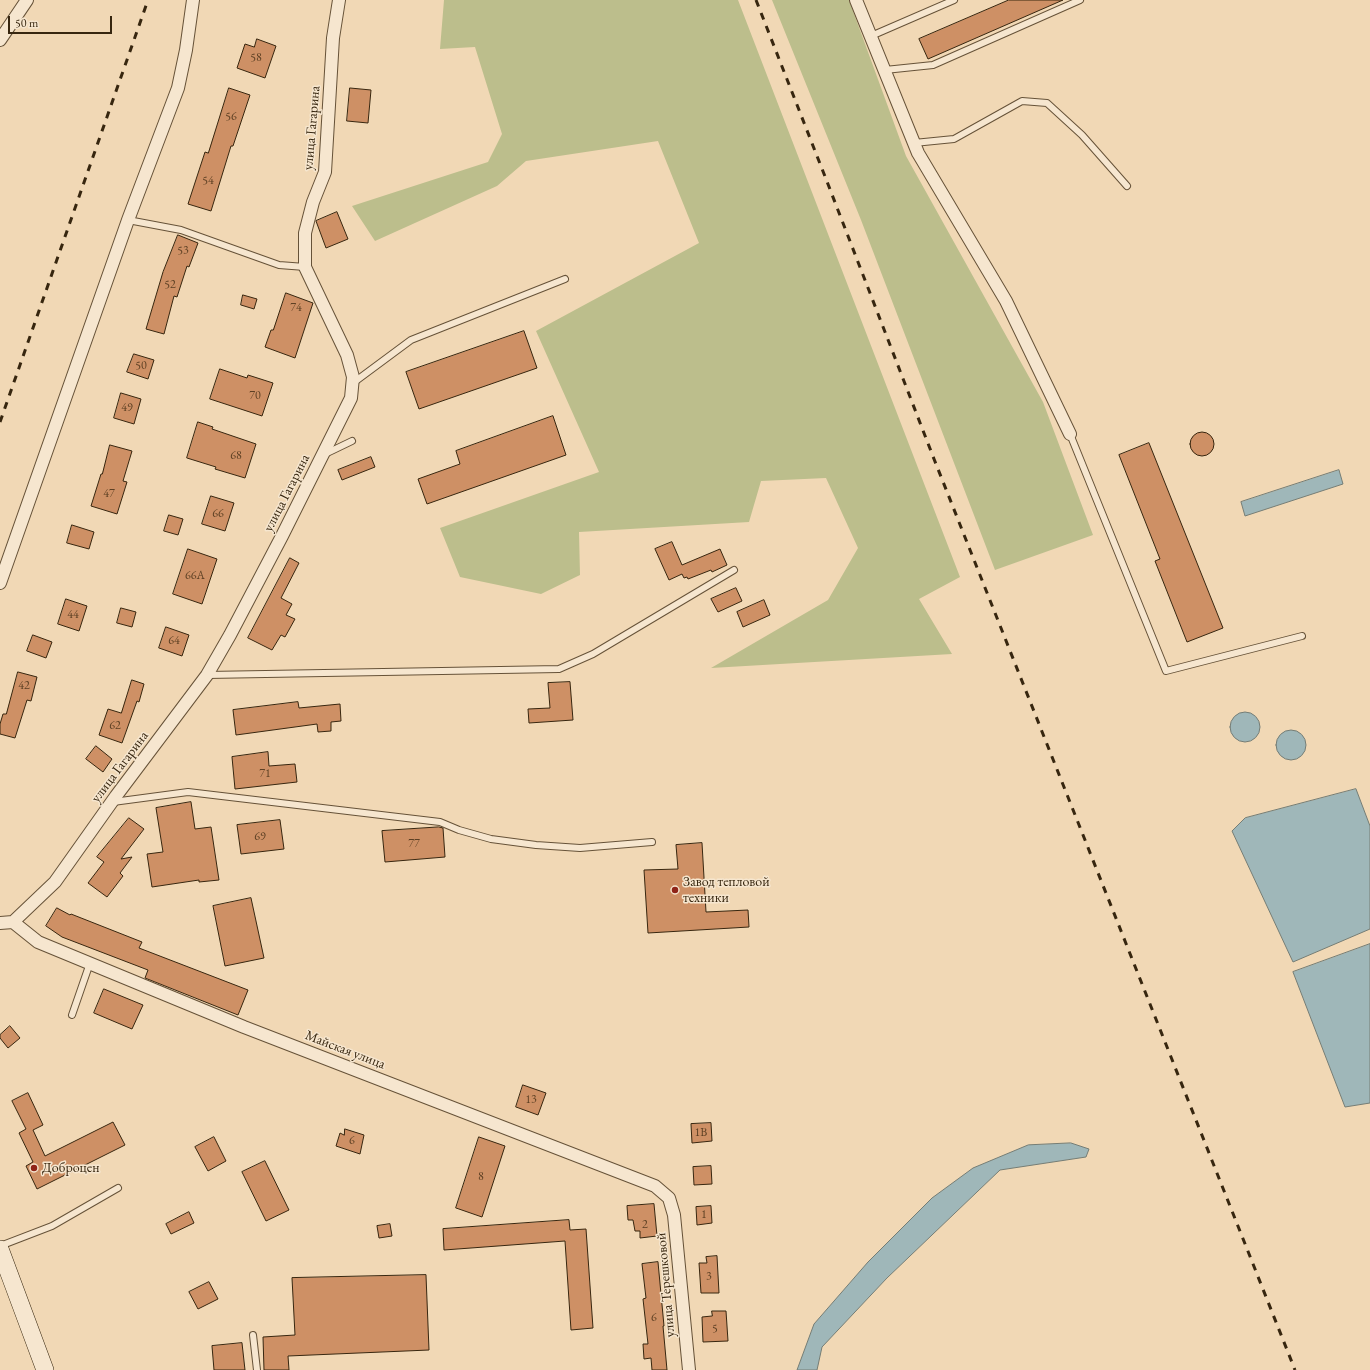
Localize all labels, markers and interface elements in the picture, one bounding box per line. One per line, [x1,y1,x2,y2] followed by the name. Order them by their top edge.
[10,8,114,34] scale bar
[15,15,38,31] text: 50 m
[250,51,262,65] house number: 58
[300,85,324,171] street label: улица Гагарина
[225,110,237,124] house number: 56
[202,174,214,188] house number: 54
[177,244,189,258] house number: 53
[164,278,176,292] house number: 52
[290,301,302,315] house number: 74
[135,359,147,373] house number: 50
[249,389,261,403] house number: 70
[121,401,133,415] house number: 49
[230,449,242,463] house number: 68
[260,451,314,535] street label: улица Гагарина
[103,487,115,501] house number: 47
[212,507,224,521] house number: 66
[185,569,205,583] house number: 66А
[67,608,79,622] house number: 44
[168,634,180,648] house number: 64
[18,679,30,693] house number: 42
[109,719,121,733] house number: 62
[88,728,152,806] street label: улица Гагарина
[259,767,271,781] house number: 71
[254,830,266,844] house number: 69
[408,837,420,851] house number: 77
[683,874,770,906] place label: Завод тепловой техники
[670,885,680,895] marker: Завод тепловой техники
[302,1027,388,1073] street label: Майская улица
[525,1093,537,1107] house number: 13
[695,1126,707,1140] house number: 1В
[349,1134,355,1148] house number: 6
[42,1160,100,1176] place label: Доброцен
[29,1163,39,1173] marker: Доброцен
[478,1170,484,1184] house number: 8
[701,1208,707,1222] house number: 1
[642,1218,648,1232] house number: 2
[653,1232,679,1338] street label: улица Терешковой
[706,1270,712,1284] house number: 3
[651,1311,657,1325] house number: 6
[712,1322,718,1336] house number: 5

